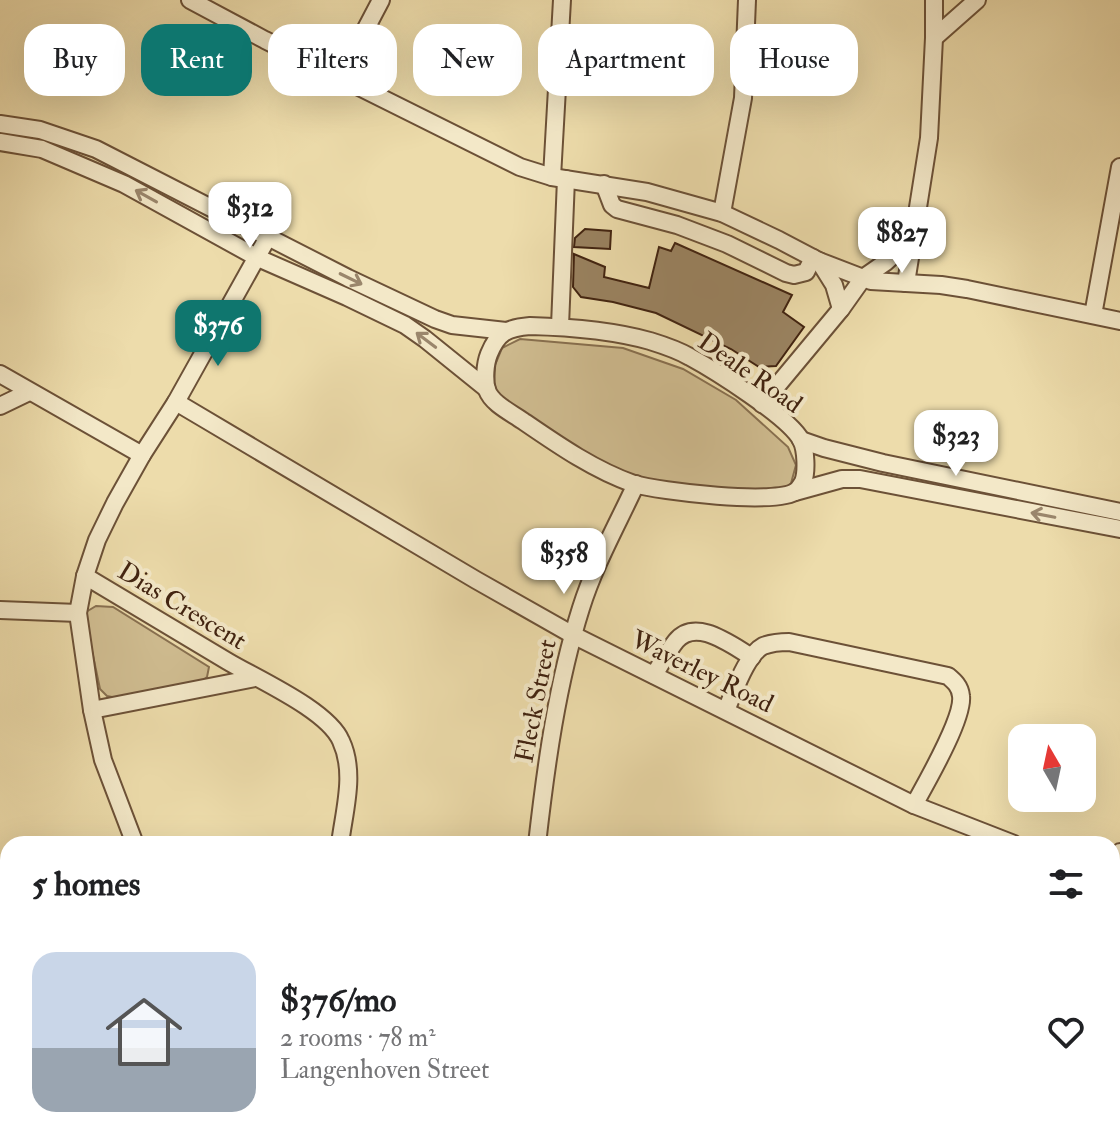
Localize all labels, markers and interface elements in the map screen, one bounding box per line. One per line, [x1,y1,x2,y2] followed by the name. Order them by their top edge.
[24,24,125,96] chip: Buy
[141,24,252,96] chip: Rent
[268,24,397,96] chip: Filters
[413,24,522,96] chip: New
[538,24,714,96] chip: Apartment
[730,24,858,96] chip: House
[203,182,297,250] pin: $312
[135,188,158,204] one-way arrow
[226,192,274,224] text: $312
[855,207,949,275] pin: $827
[876,217,928,249] text: $827
[339,272,363,287] one-way arrow
[171,300,265,368] pin: $376
[193,310,243,342] text: $376
[692,325,808,421] street label: Deale Road
[416,332,438,349] one-way arrow
[909,410,1003,478] pin: $323
[932,420,980,452] text: $323
[1031,506,1057,521] one-way arrow
[517,528,611,596] pin: $358
[540,538,588,570] text: $358
[112,555,252,657] street label: Dias Crescent
[625,623,779,720] street label: Waverley Road
[508,637,564,765] street label: Fleck Street
[1008,724,1096,812] north arrow
[1008,724,1096,812] map controls
[1044,862,1088,906] icon: filters
[32,863,140,906] text: 5 homes
[280,979,397,1022] text: $376/mo
[96,984,192,1080] icon: home
[1044,1010,1088,1054] icon: heart
[280,1022,436,1054] text: 2 rooms · 78 m²
[280,1054,489,1086] text: Langenhoven Street

